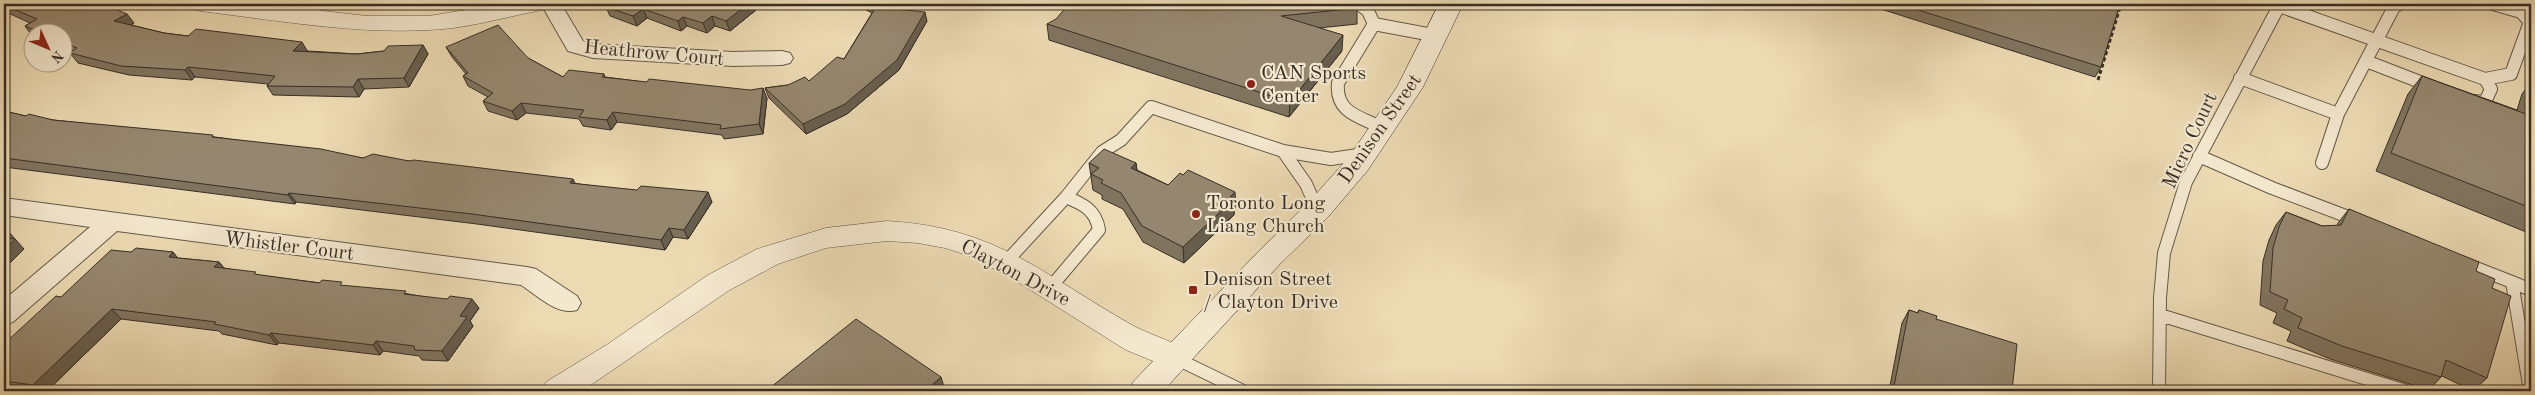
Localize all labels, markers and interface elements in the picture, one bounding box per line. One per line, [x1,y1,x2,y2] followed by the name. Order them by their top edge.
[22,22,72,72] north arrow
[583,38,725,70] street label: Heathrow Court
[48,48,65,65] text: N
[1261,64,1366,107] place label: CAN Sports Center
[1335,71,1426,188] street label: Denison Street
[1245,78,1257,90] marker: CAN Sports Center
[2160,90,2222,192] street label: Micro Court
[1206,194,1325,237] place label: Toronto Long Liang Church
[1190,208,1202,220] marker: Toronto Long Liang Church
[223,229,355,265] street label: Whistler Court
[957,237,1073,311] street label: Clayton Drive
[1203,270,1338,313] place label: Denison Street / Clayton Drive
[1187,284,1199,296] marker: Denison Street / Clayton Drive

